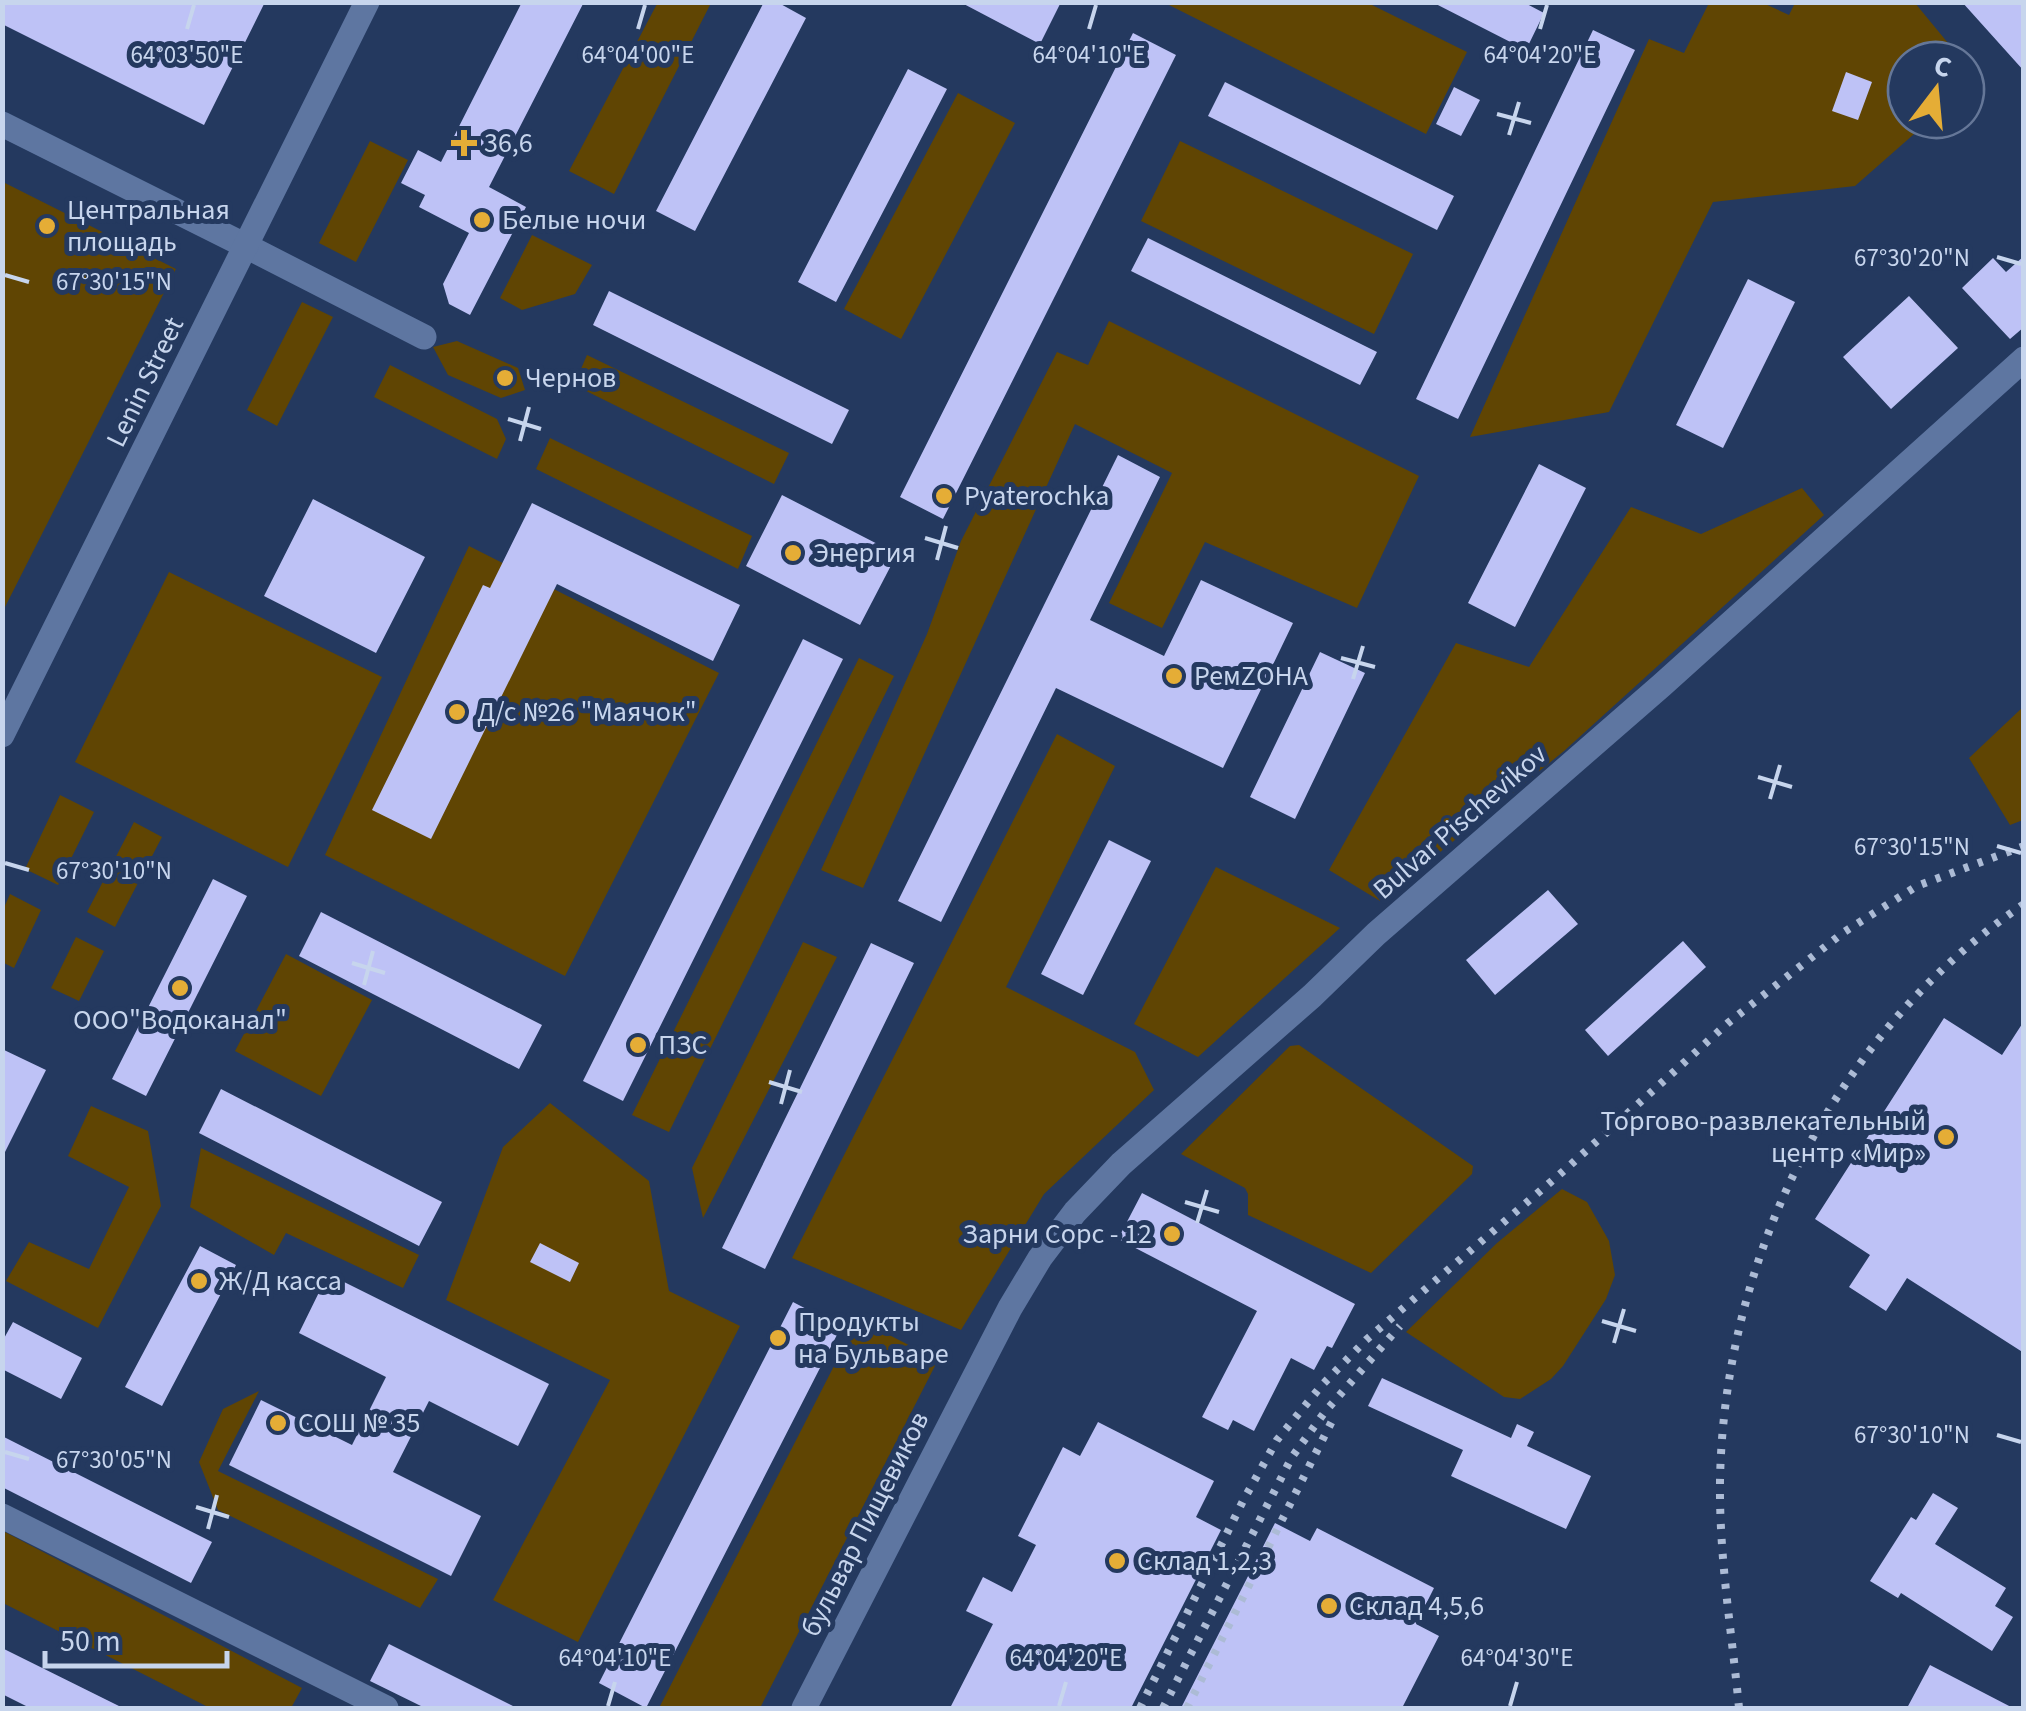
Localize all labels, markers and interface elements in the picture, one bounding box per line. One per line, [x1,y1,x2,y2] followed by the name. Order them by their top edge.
[131,37,243,73] text: 64°03'50"E
[582,37,694,73] text: 64°04'00"E
[1033,37,1145,73] text: 64°04'10"E
[1484,37,1596,73] text: 64°04'20"E
[1886,40,1986,140] north arrow
[1929,45,1956,88] text: С
[484,123,533,163] place label: 36,6
[453,132,475,154] marker: 36,6
[67,190,230,262] place label: Центральная площадь
[502,200,646,240] place label: Белые ночи
[471,209,493,231] marker: Белые ночи
[36,215,58,237] marker: Центральная площадь
[1854,240,1970,276] text: 67°30'20"N
[56,264,172,300] text: 67°30'15"N
[96,310,194,454] street label: Lenin Street
[525,358,616,398] place label: Чернов
[494,367,516,389] marker: Чернов
[964,476,1109,516] place label: Pyaterochka
[933,485,955,507] marker: Pyaterochka
[813,533,916,573] place label: Энергия
[782,542,804,564] marker: Энергия
[1194,656,1309,696] place label: РемZОНА
[1163,665,1185,687] marker: РемZОНА
[477,692,697,732] place label: Д/с №26 "Маячок"
[446,701,468,723] marker: Д/с №26 "Маячок"
[1364,735,1556,909] street label: Bulvar Pischevikov
[1854,829,1970,865] text: 67°30'15"N
[56,853,172,889] text: 67°30'10"N
[169,977,191,999] marker: ООО"Водоканал"
[73,1000,287,1040] place label: ООО"Водоканал"
[658,1025,707,1065] place label: ПЗС
[627,1034,649,1056] marker: ПЗС
[1601,1101,1926,1173] place label: Торгово-развлекательный центр «Мир»
[1935,1126,1957,1148] marker: Торгово-развлекательный центр «Мир»
[963,1214,1152,1254] place label: Зарни Сорс - 12
[1161,1223,1183,1245] marker: Зарни Сорс - 12
[219,1261,342,1301] place label: Ж/Д касса
[188,1270,210,1292] marker: Ж/Д касса
[798,1302,949,1374] place label: Продукты на Бульваре
[767,1327,789,1349] marker: Продукты на Бульваре
[298,1403,420,1443] place label: СОШ № 35
[791,1404,939,1644] street label: бульвар Пищевиков
[267,1412,289,1434] marker: СОШ № 35
[1854,1417,1970,1453] text: 67°30'10"N
[56,1442,172,1478] text: 67°30'05"N
[1137,1541,1272,1581] place label: Склад 1,2,3
[1106,1550,1128,1572] marker: Склад 1,2,3
[1349,1586,1484,1626] place label: Склад 4,5,6
[1318,1595,1340,1617] marker: Склад 4,5,6
[45,1606,228,1668] scale bar
[60,1620,121,1663] text: 50 m
[559,1640,671,1676] text: 64°04'10"E
[1010,1640,1122,1676] text: 64°04'20"E
[1461,1640,1573,1676] text: 64°04'30"E

